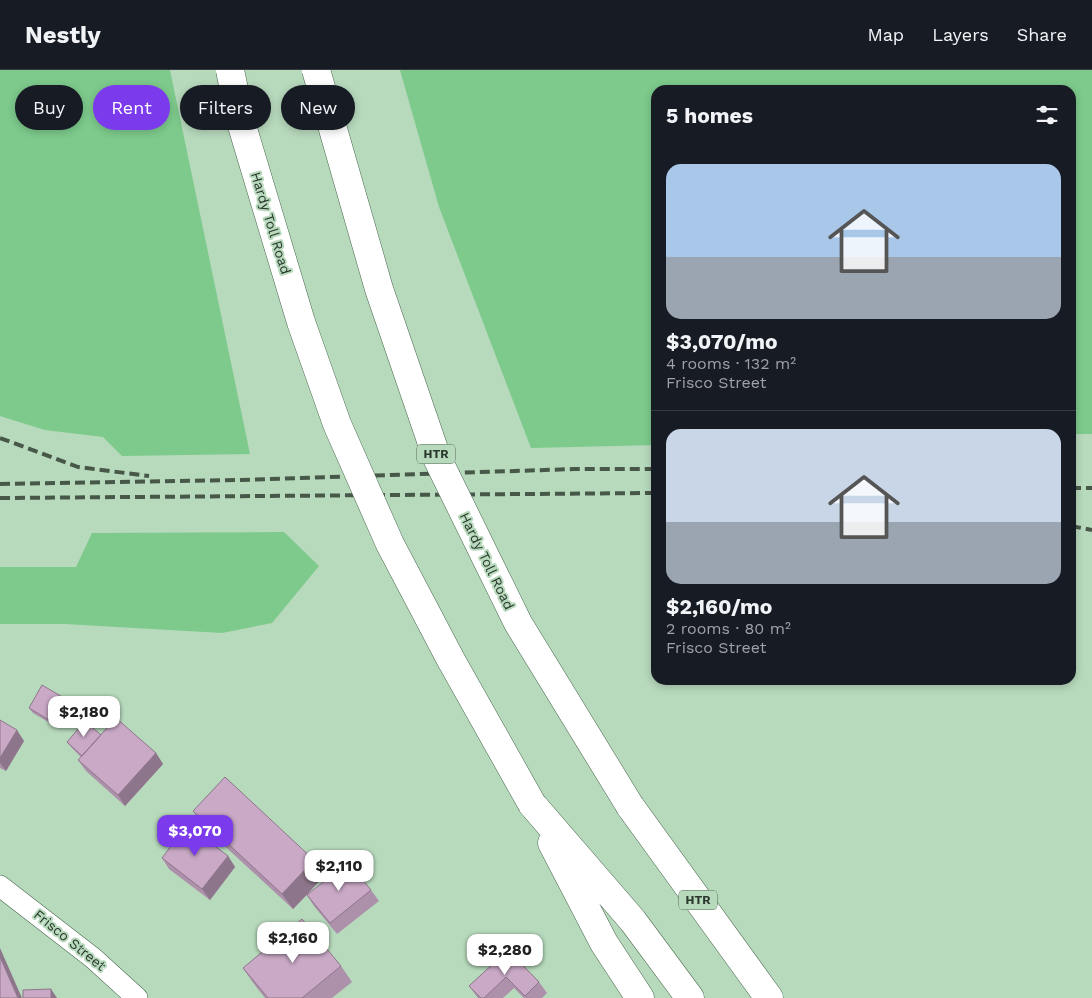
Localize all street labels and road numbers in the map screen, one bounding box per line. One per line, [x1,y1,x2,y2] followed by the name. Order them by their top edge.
[248,170,294,276] street label: Hardy Toll Road
[417,444,455,464] road number: HTR
[457,510,517,612] street label: Hardy Toll Road
[679,890,717,910] road number: HTR
[31,906,109,974] street label: Frisco Street

